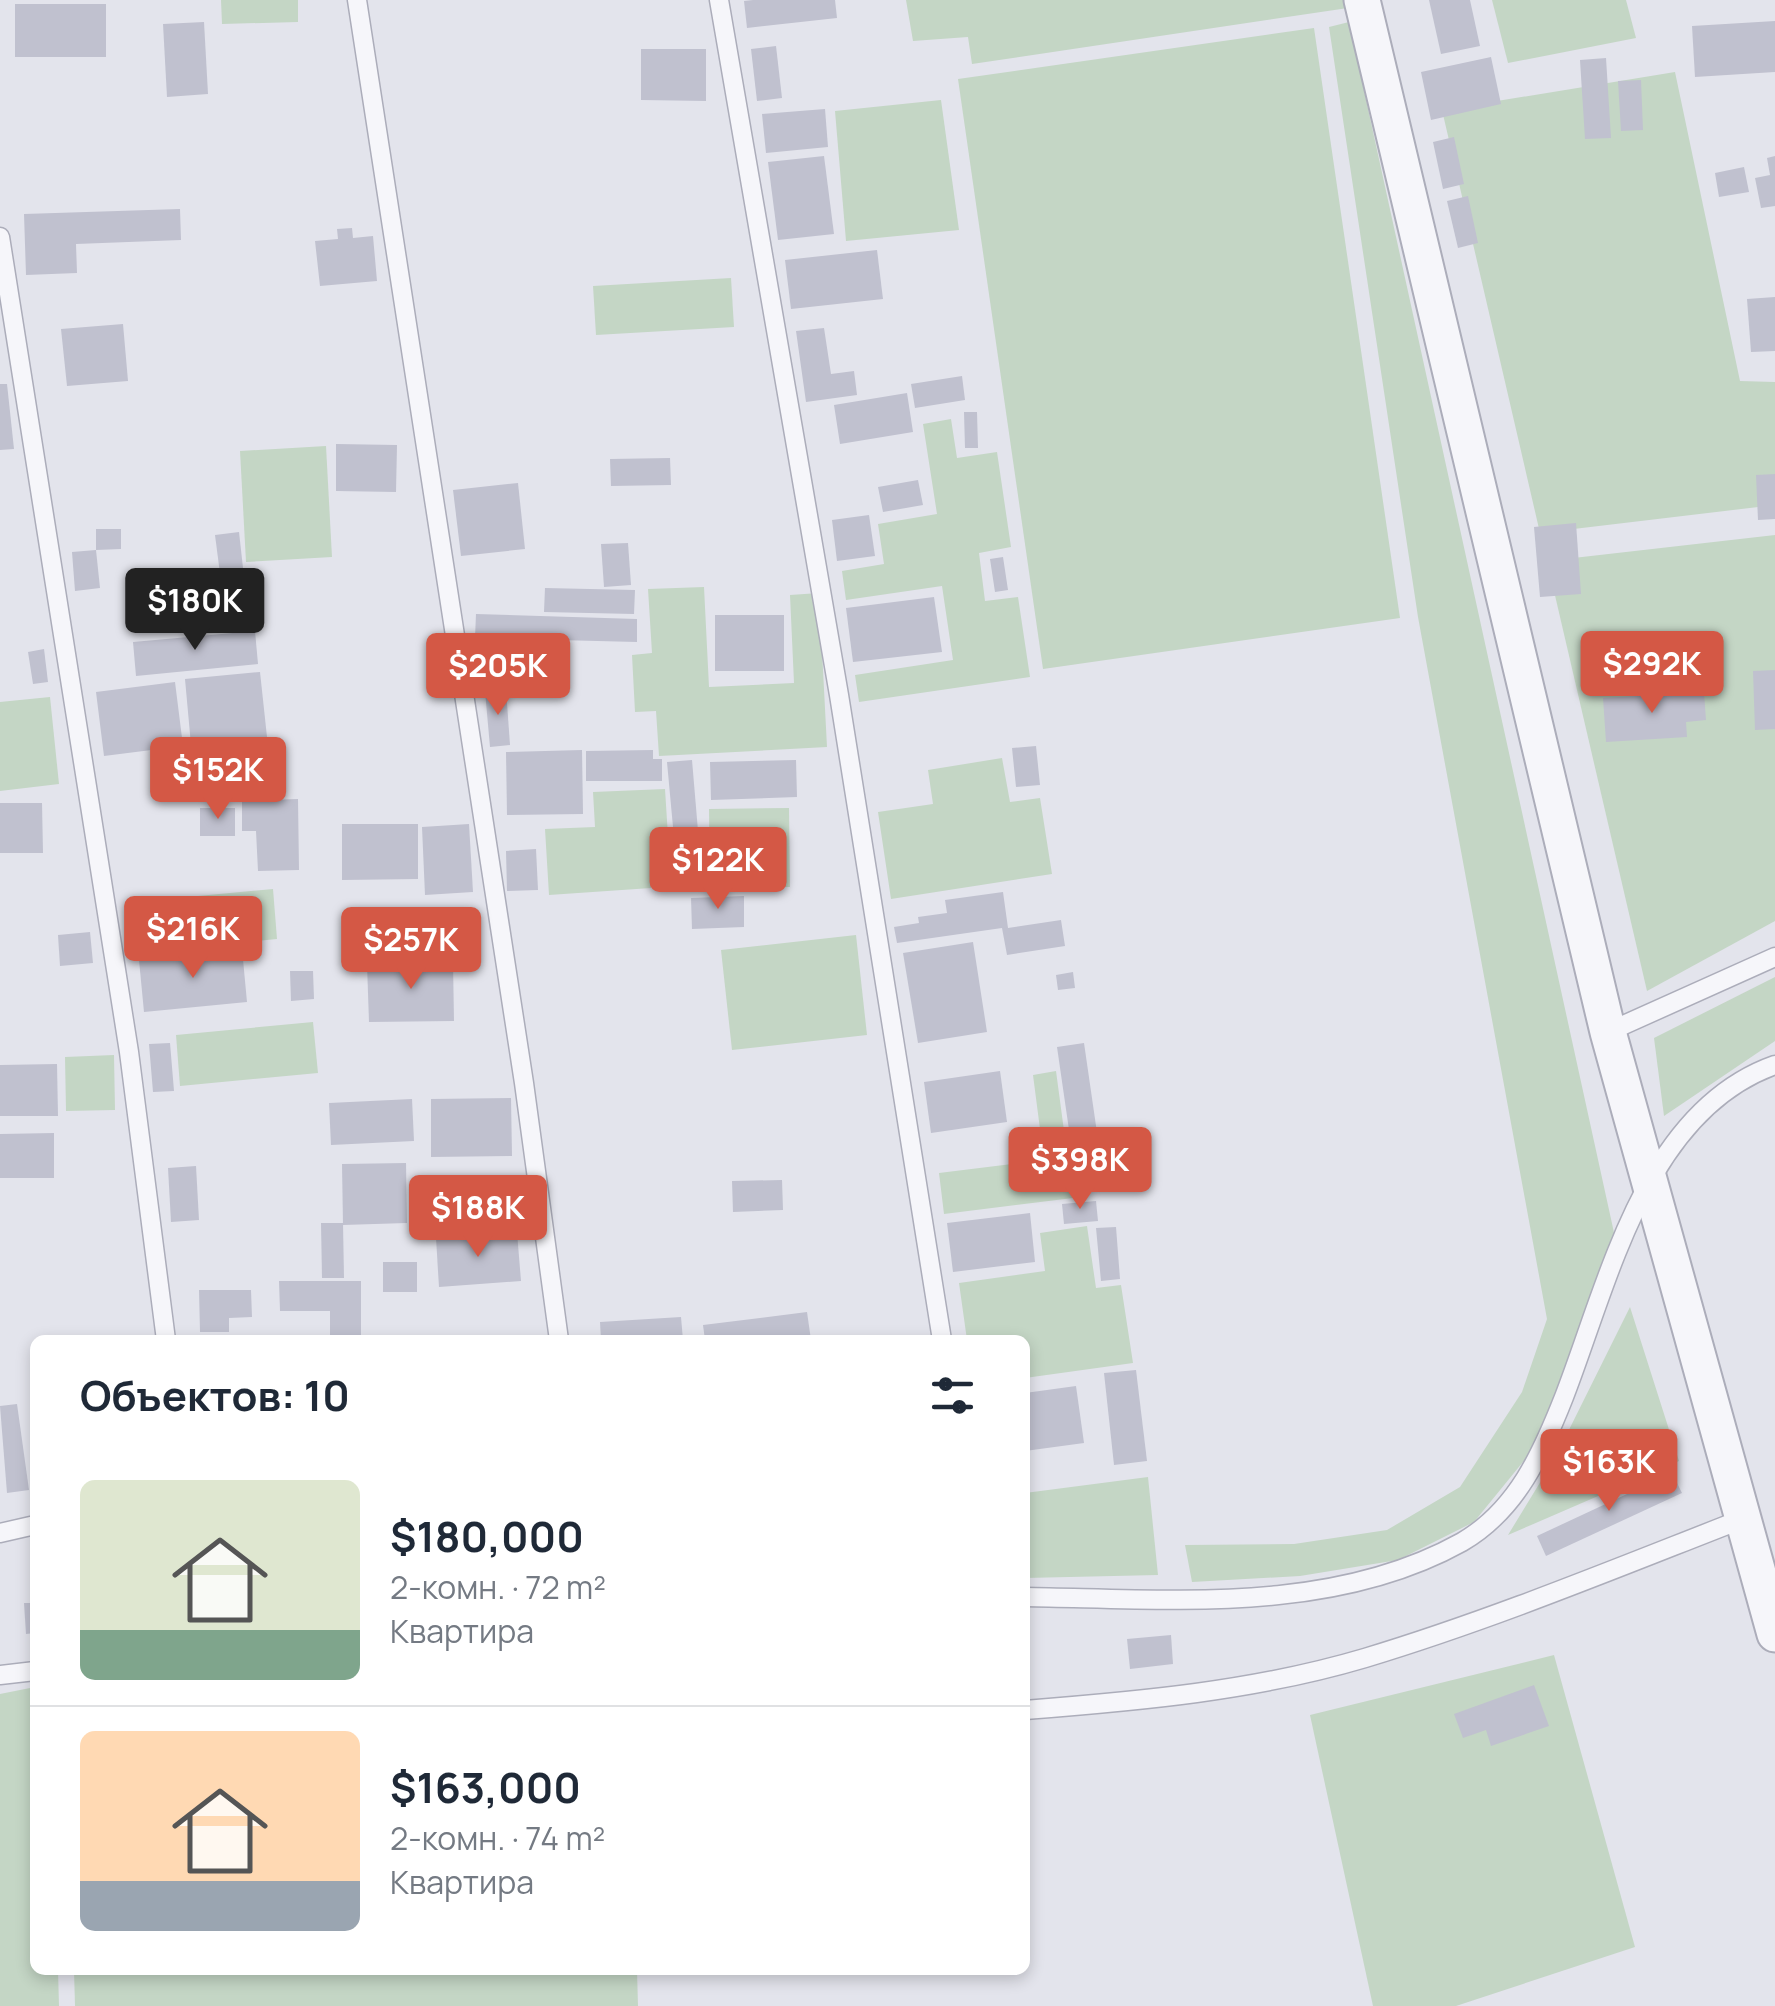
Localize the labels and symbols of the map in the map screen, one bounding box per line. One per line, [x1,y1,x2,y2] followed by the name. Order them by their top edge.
[125,568,265,653] pin: $180K
[1582,631,1722,716] pin: $292K
[428,633,568,718] pin: $205K
[148,737,288,822] pin: $152K
[648,827,788,912] pin: $122K
[123,896,263,981] pin: $216K
[341,907,481,992] pin: $257K
[1010,1127,1150,1212] pin: $398K
[408,1175,548,1260] pin: $188K
[1539,1429,1679,1514] pin: $163K

